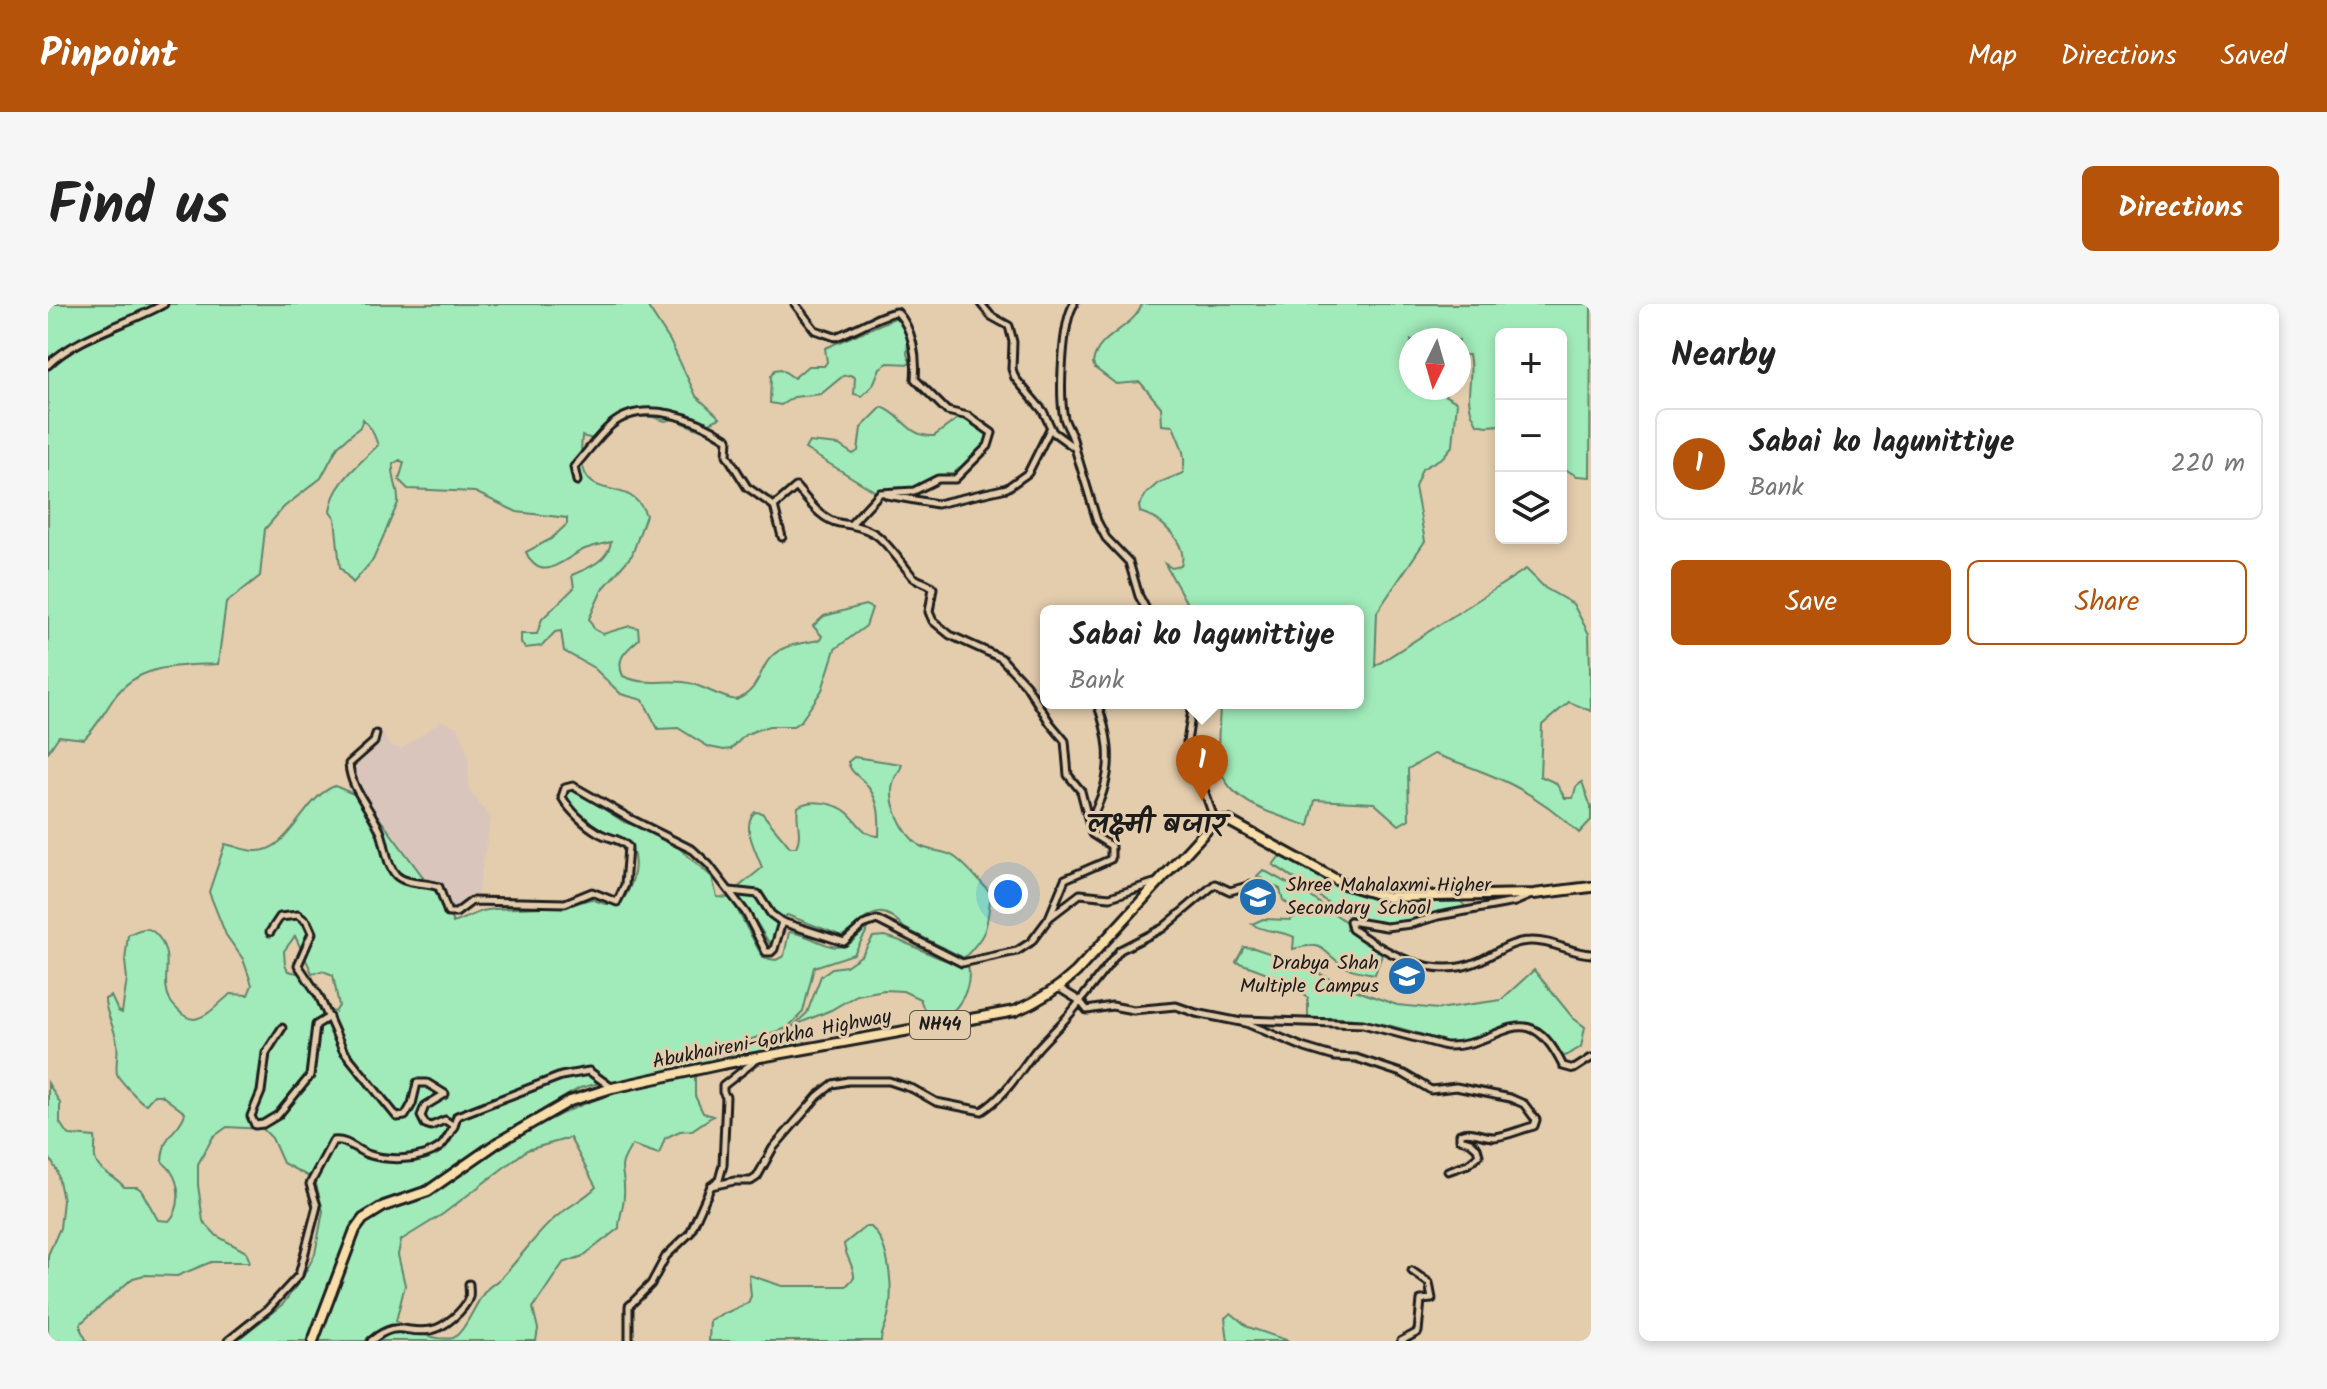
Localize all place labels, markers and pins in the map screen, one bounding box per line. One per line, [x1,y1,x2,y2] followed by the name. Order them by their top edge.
[1176,735,1228,801] pin: 1
[1286,870,1492,925] place label: Shree Mahalaxmi Higher Secondary School
[1237,876,1279,918] school or university icon: Shree Mahalaxmi Higher Secondary School
[1240,948,1379,1003] place label: Drabya Shah Multiple Campus
[1386,955,1428,997] school or university icon: Drabya Shah Multiple Campus

